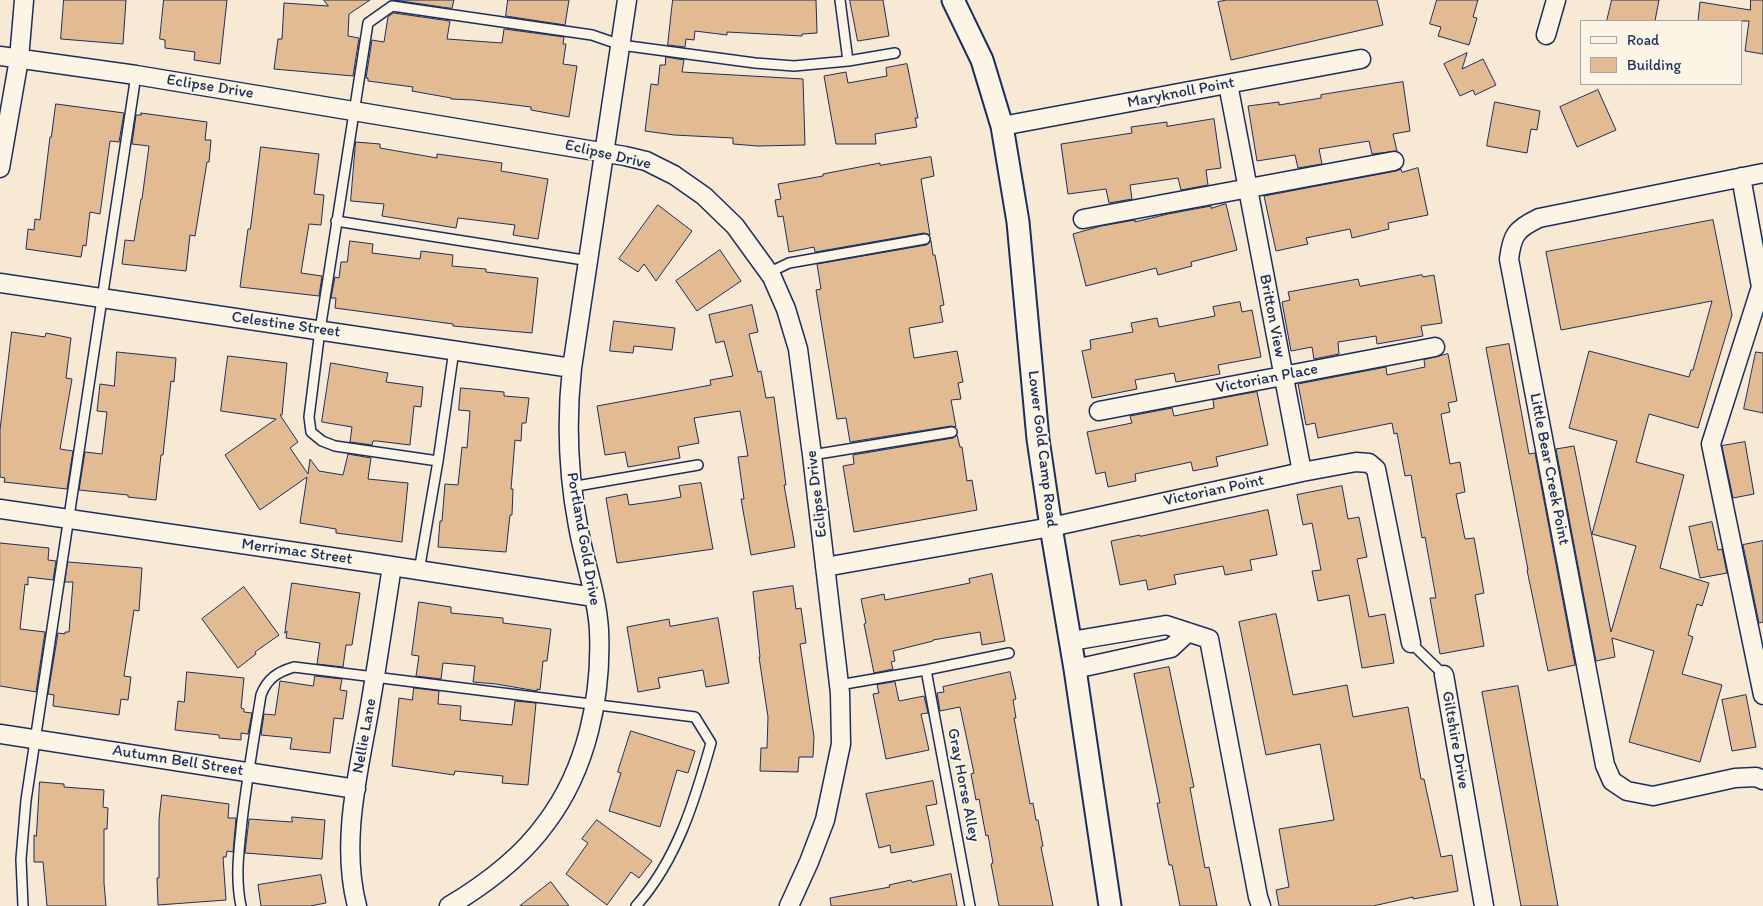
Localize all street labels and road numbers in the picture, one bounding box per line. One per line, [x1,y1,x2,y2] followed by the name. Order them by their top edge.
[165,71,255,103] street label: Eclipse Drive
[1126,73,1236,113] street label: Maryknoll Point
[563,136,653,174] street label: Eclipse Drive
[1255,273,1289,359] street label: Britton View
[230,308,342,342] street label: Celestine Street
[1214,360,1320,398] street label: Victorian Place
[1023,369,1061,529] street label: Lower Gold Camp Road
[1525,391,1573,547] street label: Little Bear Creek Point
[802,449,832,539] street label: Eclipse Drive
[562,471,604,607] street label: Portland Gold Drive
[1162,471,1266,511] street label: Victorian Point
[240,535,354,569] street label: Merrimac Street
[1437,690,1473,790] street label: Giltshire Drive
[349,697,381,775] street label: Nellie Lane
[943,727,983,843] street label: Gray Horse Alley
[111,741,245,781] street label: Autumn Bell Street

